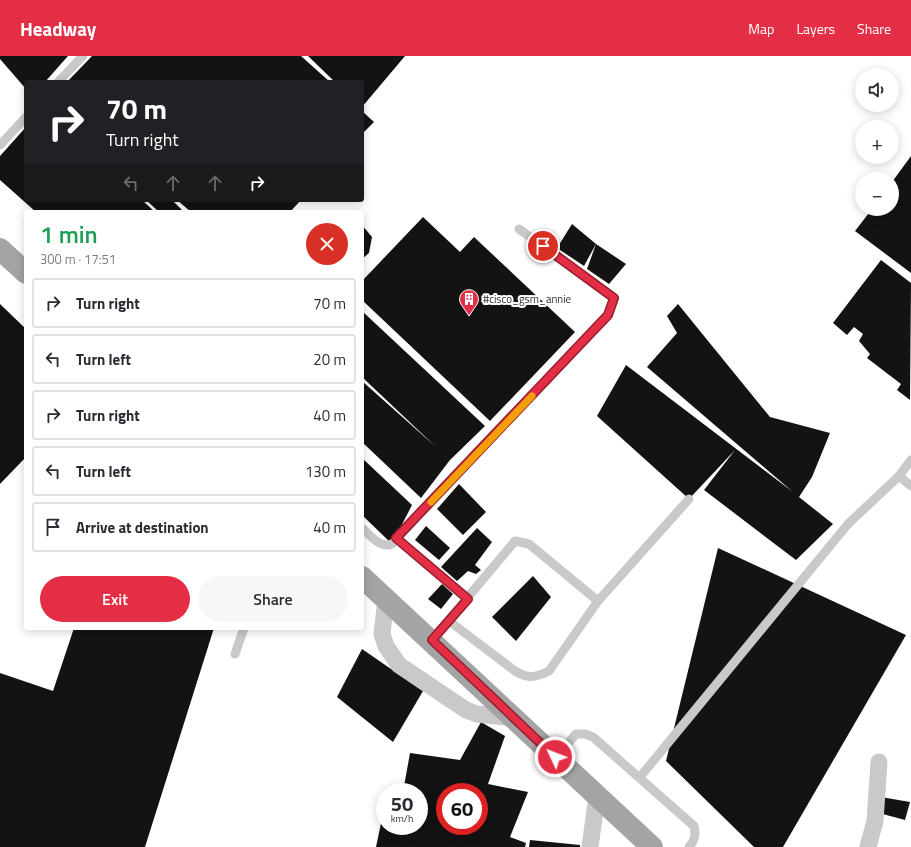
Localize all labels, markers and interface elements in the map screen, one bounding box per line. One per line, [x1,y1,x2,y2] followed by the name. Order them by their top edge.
[20,14,96,43] text: Headway
[748,18,774,39] text: Map
[796,18,835,39] text: Layers
[857,18,891,39] text: Share
[855,68,899,216] map controls
[855,68,899,112] button: sound
[106,87,167,130] text: 70 m
[40,96,92,148] icon: right
[855,120,899,164] button: +
[106,126,179,153] text: Turn right
[120,172,142,194] icon: left
[162,172,184,194] icon: ahead
[204,172,226,194] icon: ahead
[246,172,268,194] icon: right
[855,172,899,216] button: −
[40,216,98,252] text: 1 min
[306,223,348,265] button: close
[526,229,560,263] pin
[532,235,554,257] icon: arrive
[40,249,116,269] text: 300 m · 17:51
[458,288,480,316] building icon: #cisco_gsm_annie
[483,291,572,307] place label: #cisco_gsm_annie
[42,292,64,314] icon: right
[76,292,140,315] text: Turn right
[313,292,346,315] text: 70 m
[42,348,64,370] icon: left
[76,348,131,371] text: Turn left
[313,348,346,371] text: 20 m
[42,404,64,426] icon: right
[76,404,140,427] text: Turn right
[313,404,346,427] text: 40 m
[42,460,64,482] icon: left
[76,460,131,483] text: Turn left
[305,460,346,483] text: 130 m
[42,516,64,538] icon: arrive
[76,516,209,539] text: Arrive at destination
[313,516,346,539] text: 40 m
[40,576,190,622] button: Exit
[198,576,348,622] button: Share
[534,736,576,778] position arrow
[436,783,488,835] speed limit sign: 60
[391,788,413,819] text: 50
[391,811,413,826] text: km/h

